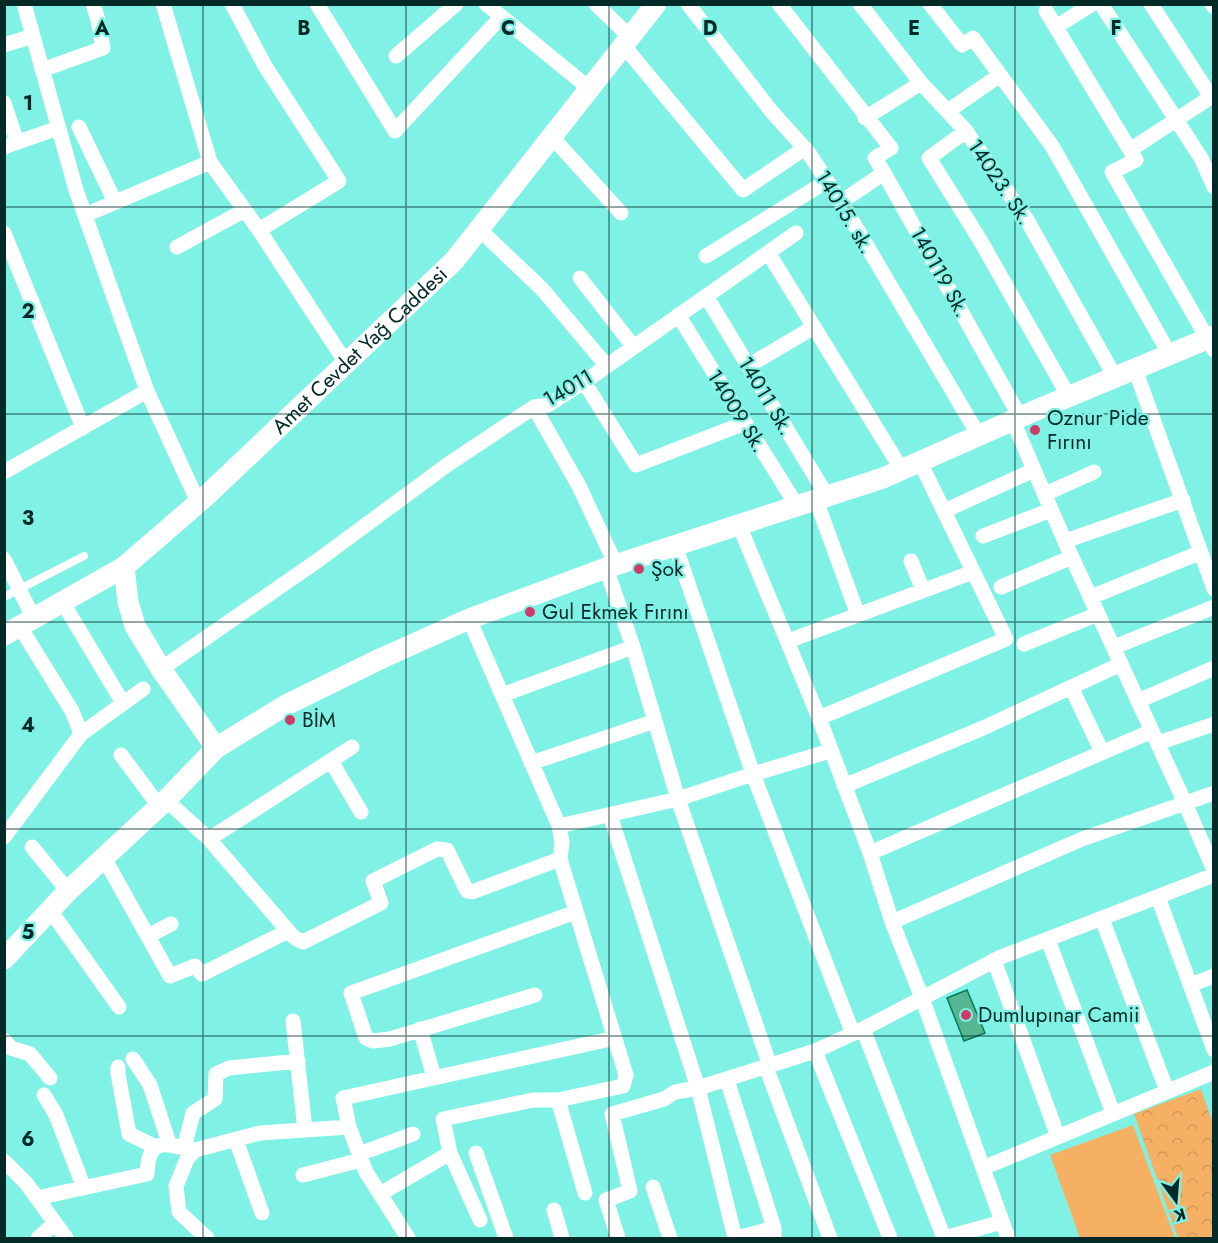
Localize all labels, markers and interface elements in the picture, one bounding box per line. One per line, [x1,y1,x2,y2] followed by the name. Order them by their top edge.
[94,14,110,43] text: A
[297,14,311,43] text: B
[501,14,515,43] text: C
[703,14,717,43] text: D
[908,14,920,43] text: E
[1110,14,1122,43] text: F
[23,89,33,118] text: 1
[960,133,1040,231] street label: 14023. Sk.
[808,164,882,260] street label: 14015. sk.
[903,221,977,323] street label: 140119 Sk.
[265,260,454,441] street label: Amet Cevdet Yağ Caddesi
[21,297,35,326] text: 2
[731,351,801,441] street label: 14011 Sk.
[537,362,599,414] street label: 14011
[700,364,774,458] street label: 14009 Sk.
[1047,403,1149,457] place label: Oznur Pide Fırını
[1028,423,1042,437] marker: Oznur Pide Fırını
[22,504,34,533] text: 3
[651,554,684,584] place label: Şok
[632,562,646,576] marker: Şok
[542,597,689,627] place label: Gul Ekmek Fırını
[523,605,537,619] marker: Gul Ekmek Fırını
[302,705,336,735] place label: BİM
[21,711,35,740] text: 4
[283,713,297,727] marker: BİM
[22,918,35,947] text: 5
[978,1000,1139,1030] place label: Dumlupınar Camii
[959,1008,973,1022] marker: Dumlupınar Camii
[21,1125,35,1154] text: 6
[1146,1171,1206,1231] north arrow
[1171,1202,1189,1228] text: K

